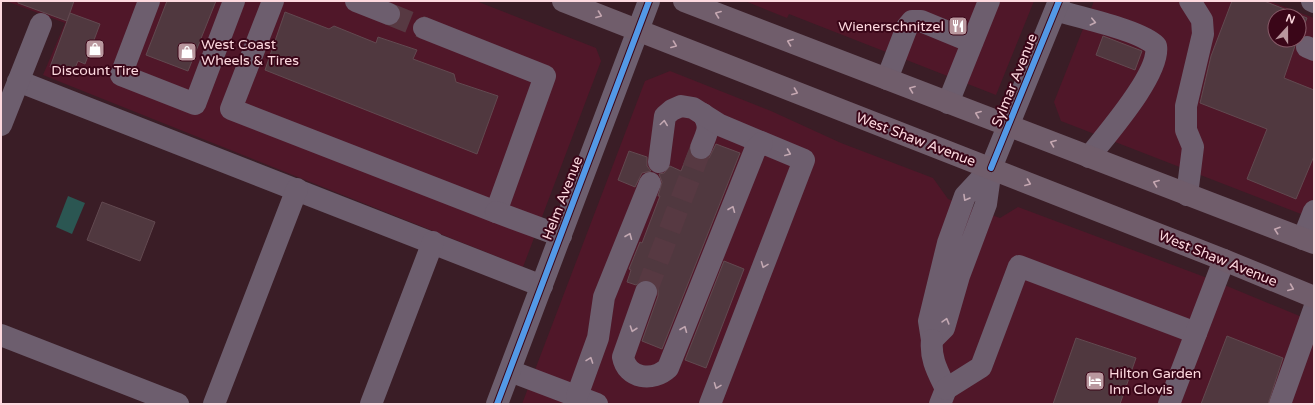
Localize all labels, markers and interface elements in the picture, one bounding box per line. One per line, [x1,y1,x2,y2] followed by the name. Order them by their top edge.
[1267,8,1307,48] north arrow
[595,11,602,19] one-way arrow
[715,11,722,19] one-way arrow
[1284,11,1297,27] text: N
[947,15,969,37] restaurant icon: Wienerschnitzel
[1090,17,1096,25] one-way arrow
[838,18,944,35] place label: Wienerschnitzel
[988,31,1041,129] street label: Sylmar Avenue
[201,36,299,69] place label: West Coast Wheels & Tires
[84,38,106,60] shop icon: Discount Tire
[787,38,794,46] one-way arrow
[671,40,678,48] one-way arrow
[176,41,198,63] shop icon: West Coast Wheels & Tires
[51,62,139,79] place label: Discount Tire
[908,85,915,93] one-way arrow
[791,87,799,95] one-way arrow
[854,109,978,170] street label: West Shaw Avenue
[975,111,982,119] one-way arrow
[659,120,668,126] one-way arrow
[1050,140,1057,148] one-way arrow
[784,149,791,157] one-way arrow
[539,154,586,242] street label: Helm Avenue
[1024,178,1031,186] one-way arrow
[1152,180,1159,188] one-way arrow
[963,194,970,201] one-way arrow
[727,205,735,212] one-way arrow
[1274,226,1281,235] one-way arrow
[1156,227,1280,290] street label: West Shaw Avenue
[624,233,632,240] one-way arrow
[760,261,768,268] one-way arrow
[1288,283,1295,291] one-way arrow
[941,318,950,325] one-way arrow
[629,325,638,332] one-way arrow
[679,326,687,333] one-way arrow
[585,356,594,363] one-way arrow
[1109,365,1201,398] place label: Hilton Garden Inn Clovis
[1084,370,1106,392] hotel icon: Hilton Garden Inn Clovis
[713,383,721,390] one-way arrow

